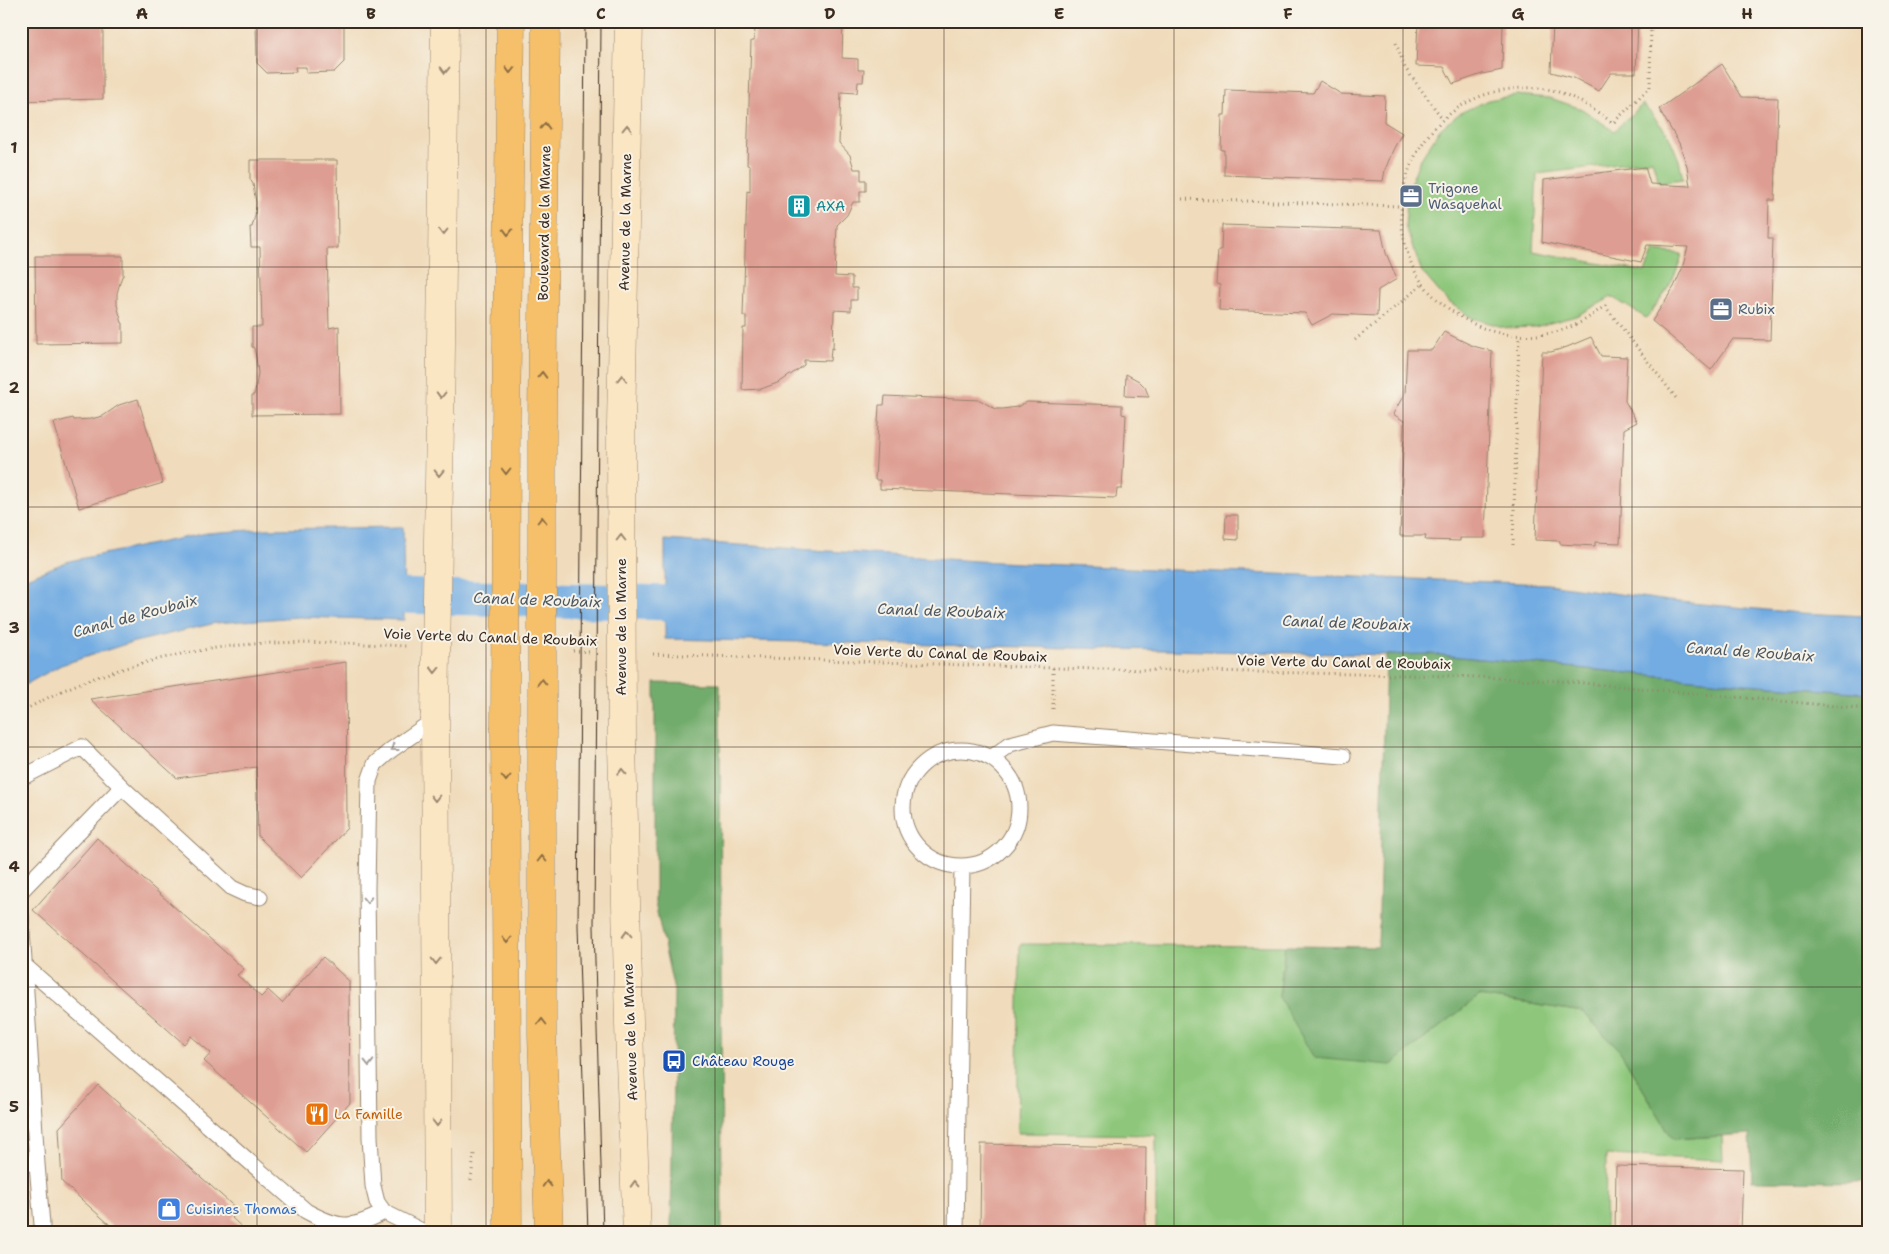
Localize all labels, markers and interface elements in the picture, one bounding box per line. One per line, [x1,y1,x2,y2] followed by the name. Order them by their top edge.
[136,3,148,24] text: A
[366,3,376,24] text: B
[596,3,606,24] text: C
[824,3,836,24] text: D
[1054,3,1064,24] text: E
[1283,3,1293,24] text: F
[1512,3,1525,24] text: G
[1741,3,1753,24] text: H
[439,66,450,74] one-way arrow
[505,66,515,74] one-way arrow
[540,121,550,129] one-way arrow
[622,124,632,132] one-way arrow
[10,137,18,158] text: 1
[534,145,554,301] street label: Boulevard de la Marne
[615,153,635,291] street label: Avenue de la Marne
[1428,179,1502,213] place label: Trigone Wasquehal
[1398,183,1424,209] office icon: Trigone Wasquehal
[786,193,812,219] building icon: AXA
[816,197,845,215] place label: AXA
[437,229,448,237] one-way arrow
[503,229,513,237] one-way arrow
[1708,296,1734,322] office icon: Rubix
[1738,300,1775,318] place label: Rubix
[537,371,547,379] one-way arrow
[617,374,627,382] one-way arrow
[8,377,20,398] text: 2
[436,392,446,399] one-way arrow
[501,468,511,476] one-way arrow
[434,469,444,477] one-way arrow
[537,515,547,523] one-way arrow
[616,534,626,542] one-way arrow
[612,558,630,696] street label: Avenue de la Marne
[473,588,602,612] water label: Canal de Roubaix
[71,589,200,642] water label: Canal de Roubaix
[877,599,1006,623] water label: Canal de Roubaix
[1282,611,1411,635] water label: Canal de Roubaix
[8,617,20,638] text: 3
[383,624,597,650] street label: Voie Verte du Canal de Roubaix
[1686,638,1816,667] water label: Canal de Roubaix
[833,640,1047,666] street label: Voie Verte du Canal de Roubaix
[1237,651,1451,673] street label: Voie Verte du Canal de Roubaix
[430,666,441,674] one-way arrow
[537,678,547,686] one-way arrow
[390,742,400,751] one-way arrow
[617,767,628,775] one-way arrow
[501,774,511,782] one-way arrow
[430,795,440,803] one-way arrow
[537,855,547,862] one-way arrow
[8,856,20,877] text: 4
[362,896,372,904] one-way arrow
[621,930,632,938] one-way arrow
[502,937,512,945] one-way arrow
[431,958,441,965] one-way arrow
[619,963,641,1101] street label: Avenue de la Marne
[537,1017,547,1025] one-way arrow
[661,1048,687,1074] bus stop icon: Château Rouge
[692,1052,795,1070] place label: Château Rouge
[364,1059,374,1067] one-way arrow
[9,1096,19,1117] text: 5
[304,1101,330,1127] restaurant icon: La Famille
[334,1105,403,1123] place label: La Famille
[432,1120,442,1128] one-way arrow
[542,1180,552,1188] one-way arrow
[630,1180,640,1188] one-way arrow
[156,1196,182,1222] shop icon: Cuisines Thomas
[186,1200,297,1218] place label: Cuisines Thomas

